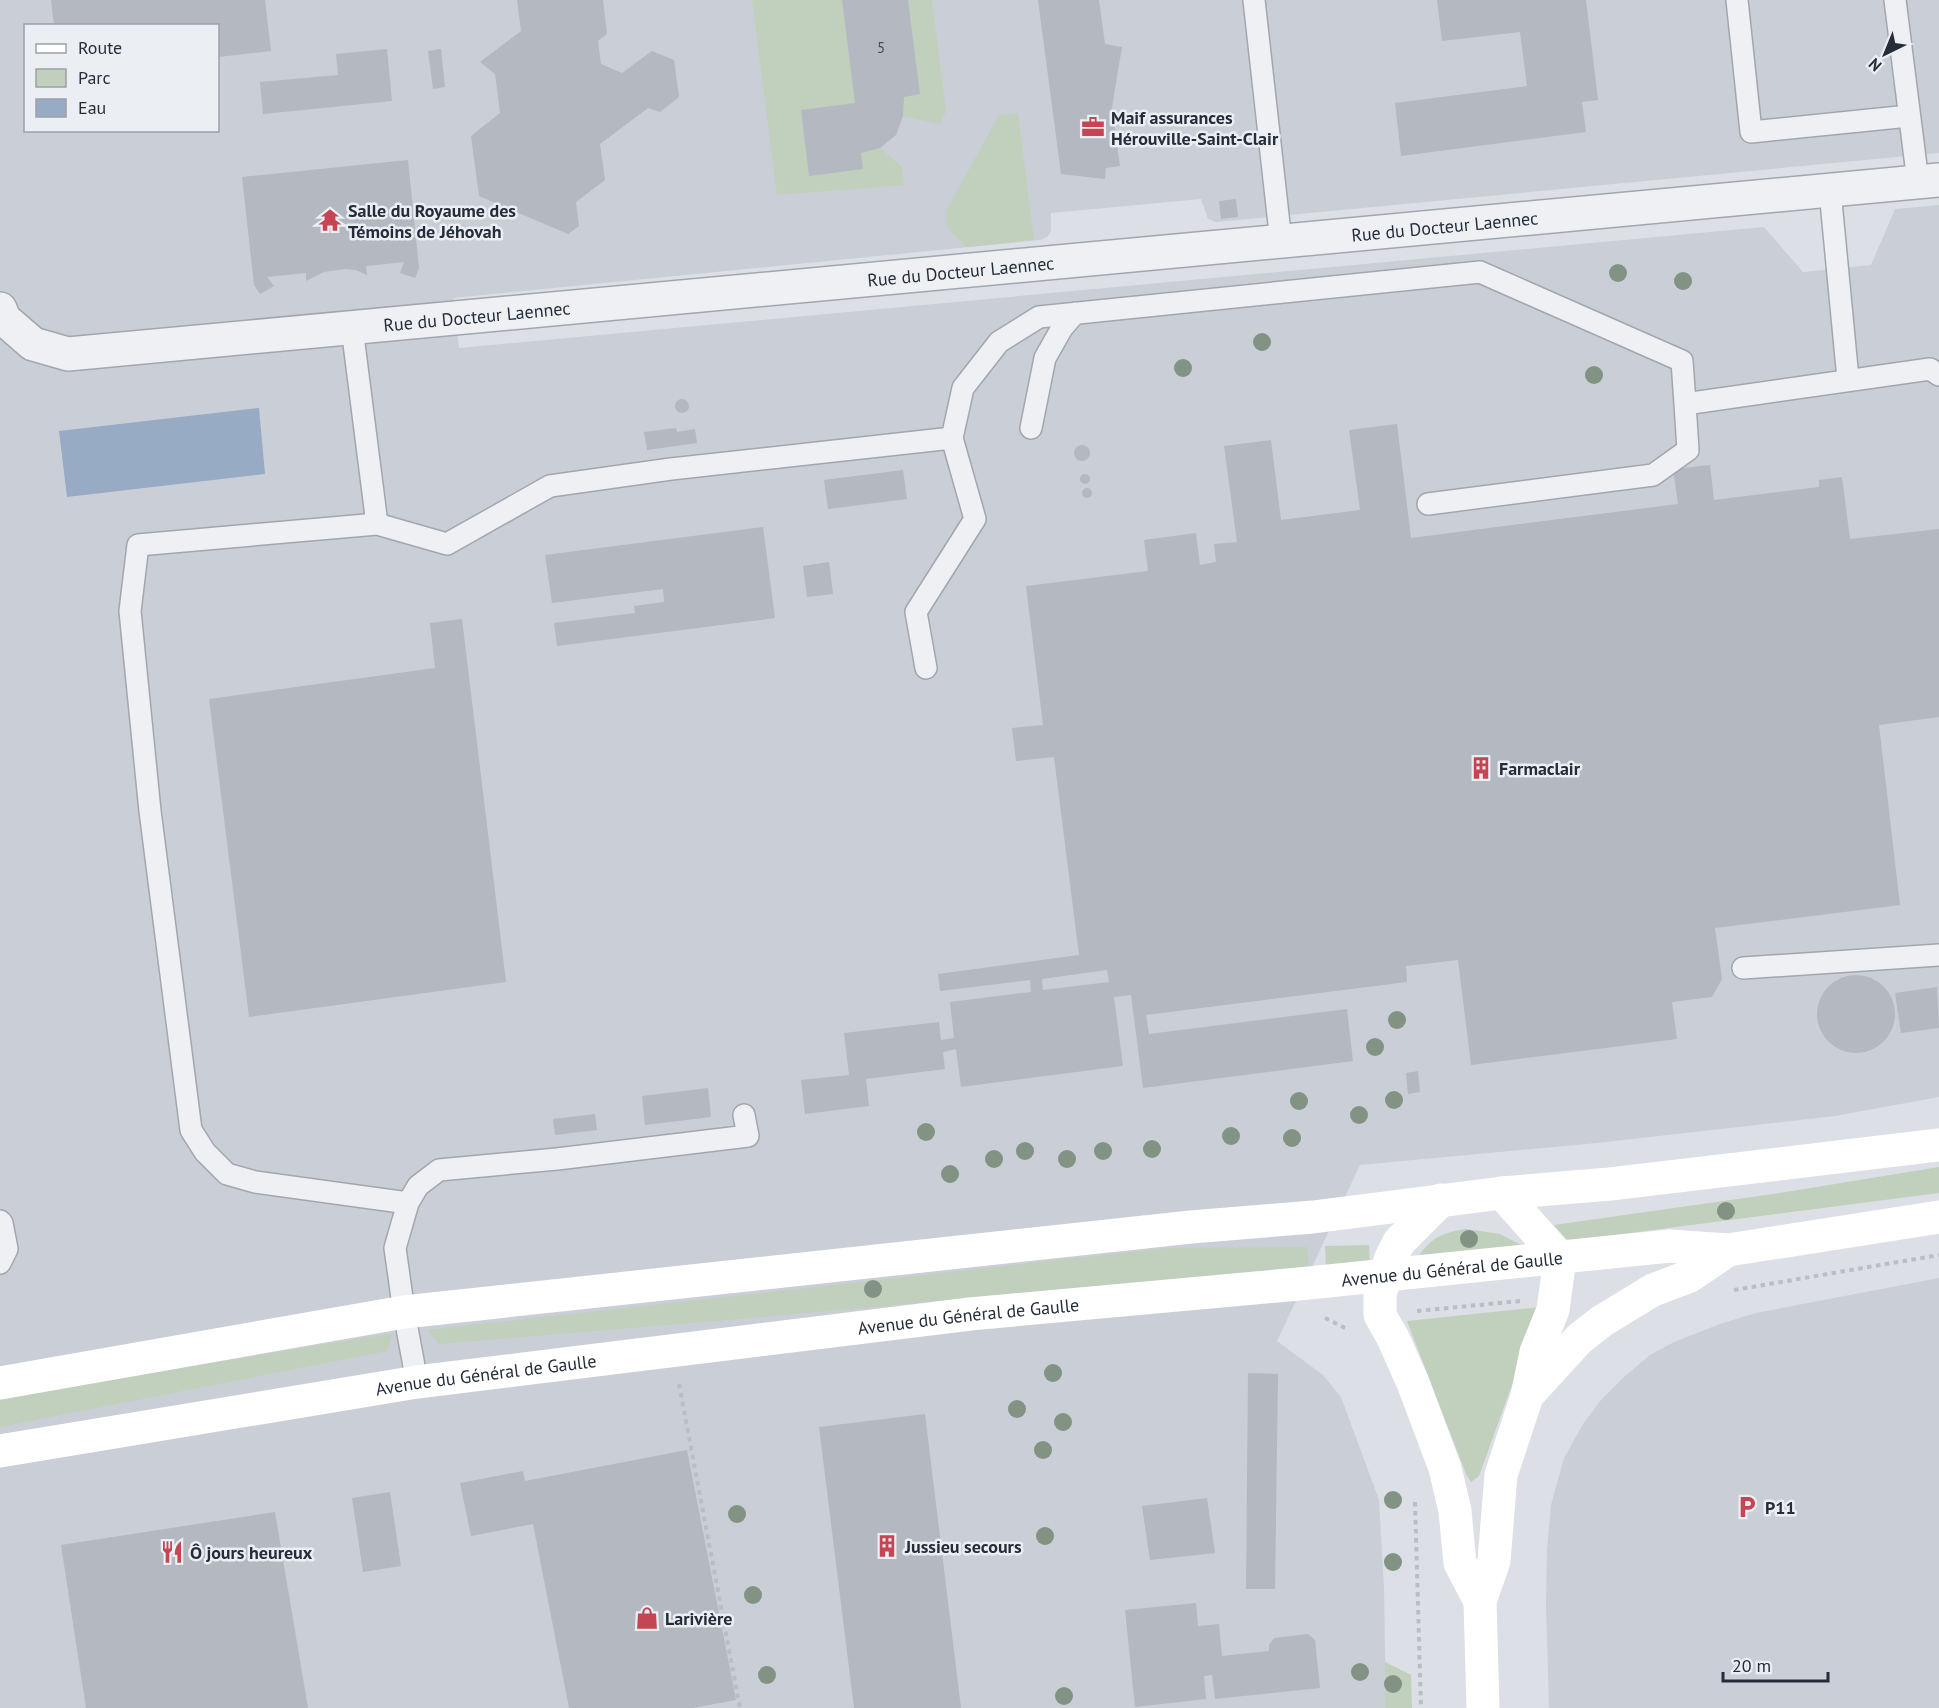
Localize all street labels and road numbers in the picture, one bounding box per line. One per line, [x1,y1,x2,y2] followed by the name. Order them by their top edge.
[1350,206,1539,246] street label: Rue du Docteur Laennec
[866,251,1055,291] street label: Rue du Docteur Laennec
[382,296,571,336] street label: Rue du Docteur Laennec
[1340,1246,1564,1291] street label: Avenue du Général de Gaulle
[856,1293,1080,1339] street label: Avenue du Général de Gaulle
[374,1349,598,1400] street label: Avenue du Général de Gaulle

